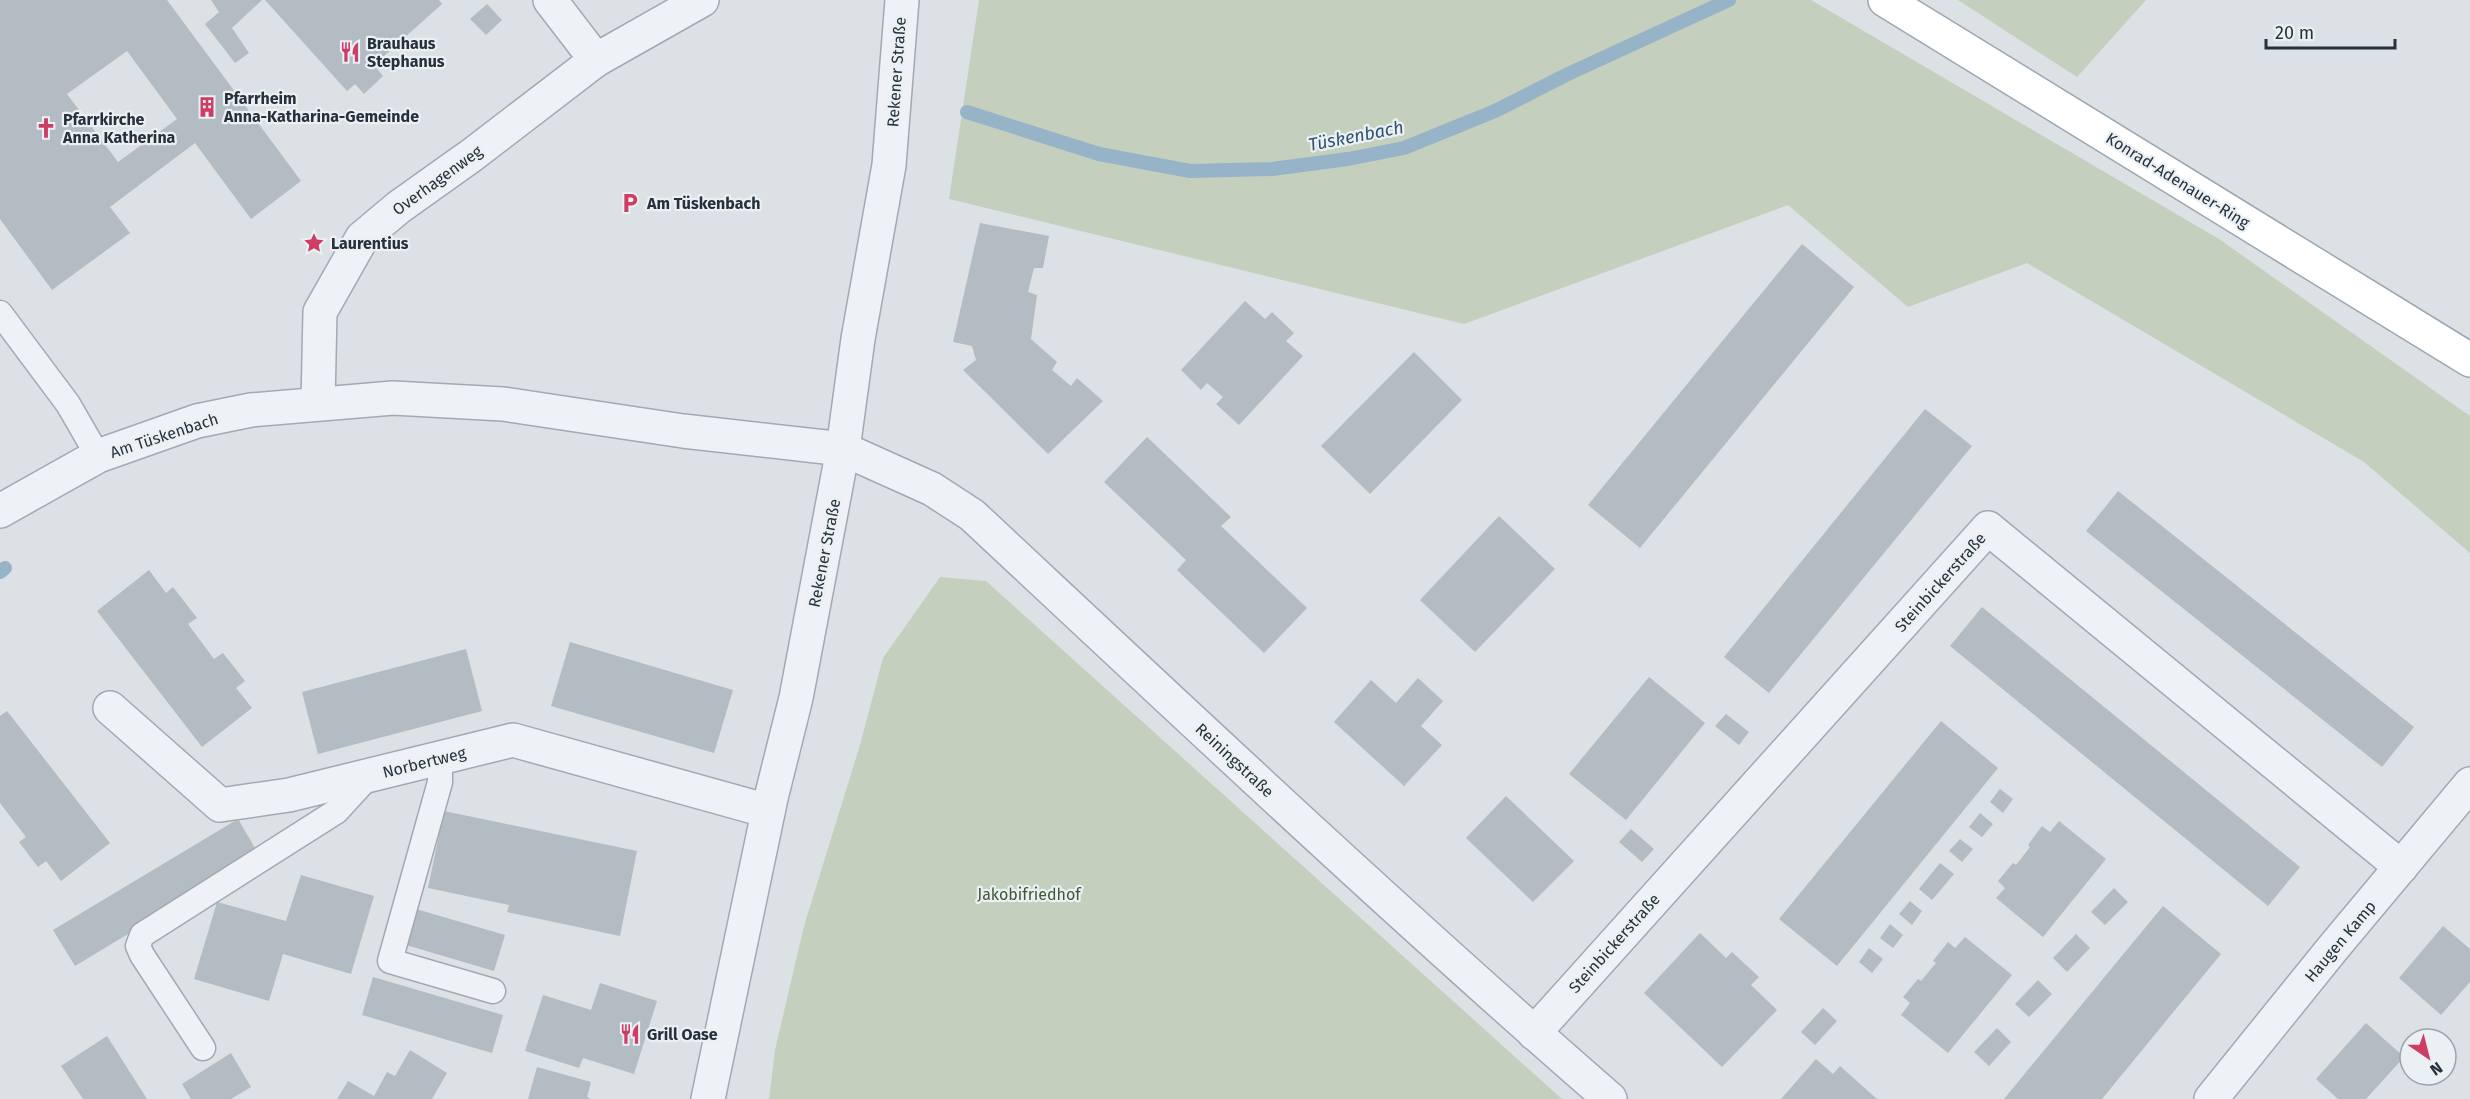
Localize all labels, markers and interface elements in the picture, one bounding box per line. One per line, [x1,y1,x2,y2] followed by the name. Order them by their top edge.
[2266,12,2395,50] scale bar
[883,16,910,128] street label: Rekener Straße
[2275,22,2314,44] text: 20 m
[367,34,445,71] place label: Brauhaus Stephanus
[338,40,362,64] restaurant icon: Brauhaus Stephanus
[223,89,419,126] place label: Pfarrheim Anna-Katharina-Gemeinde
[195,95,219,119] building icon: Pfarrheim Anna-Katharina-Gemeinde
[62,110,176,147] place label: Pfarrkirche Anna Katherina
[34,116,58,140] church icon: Pfarrkirche Anna Katherina
[1307,116,1405,156] water label: Tüskenbach
[2102,128,2254,233] street label: Konrad-Adenauer-Ring
[389,141,486,219] street label: Overhagenweg
[618,191,642,215] parking icon: Am Tüskenbach
[646,194,760,213] place label: Am Tüskenbach
[302,231,326,255] place icon: Laurentius
[331,234,409,253] place label: Laurentius
[108,409,221,462] street label: Am Tüskenbach
[805,497,844,609] street label: Rekener Straße
[1891,529,1990,636] street label: Steinbickerstraße
[1192,719,1278,801] street label: Reiningstraße
[381,743,468,782] street label: Norbertweg
[977,885,1082,904] park label: Jakobifriedhof
[1565,890,1664,997] street label: Steinbickerstraße
[2301,897,2380,986] street label: Haugen Kamp
[618,1022,642,1046] restaurant icon: Grill Oase
[647,1025,718,1044] place label: Grill Oase
[2398,1027,2458,1087] north arrow
[2427,1058,2446,1080] text: N

